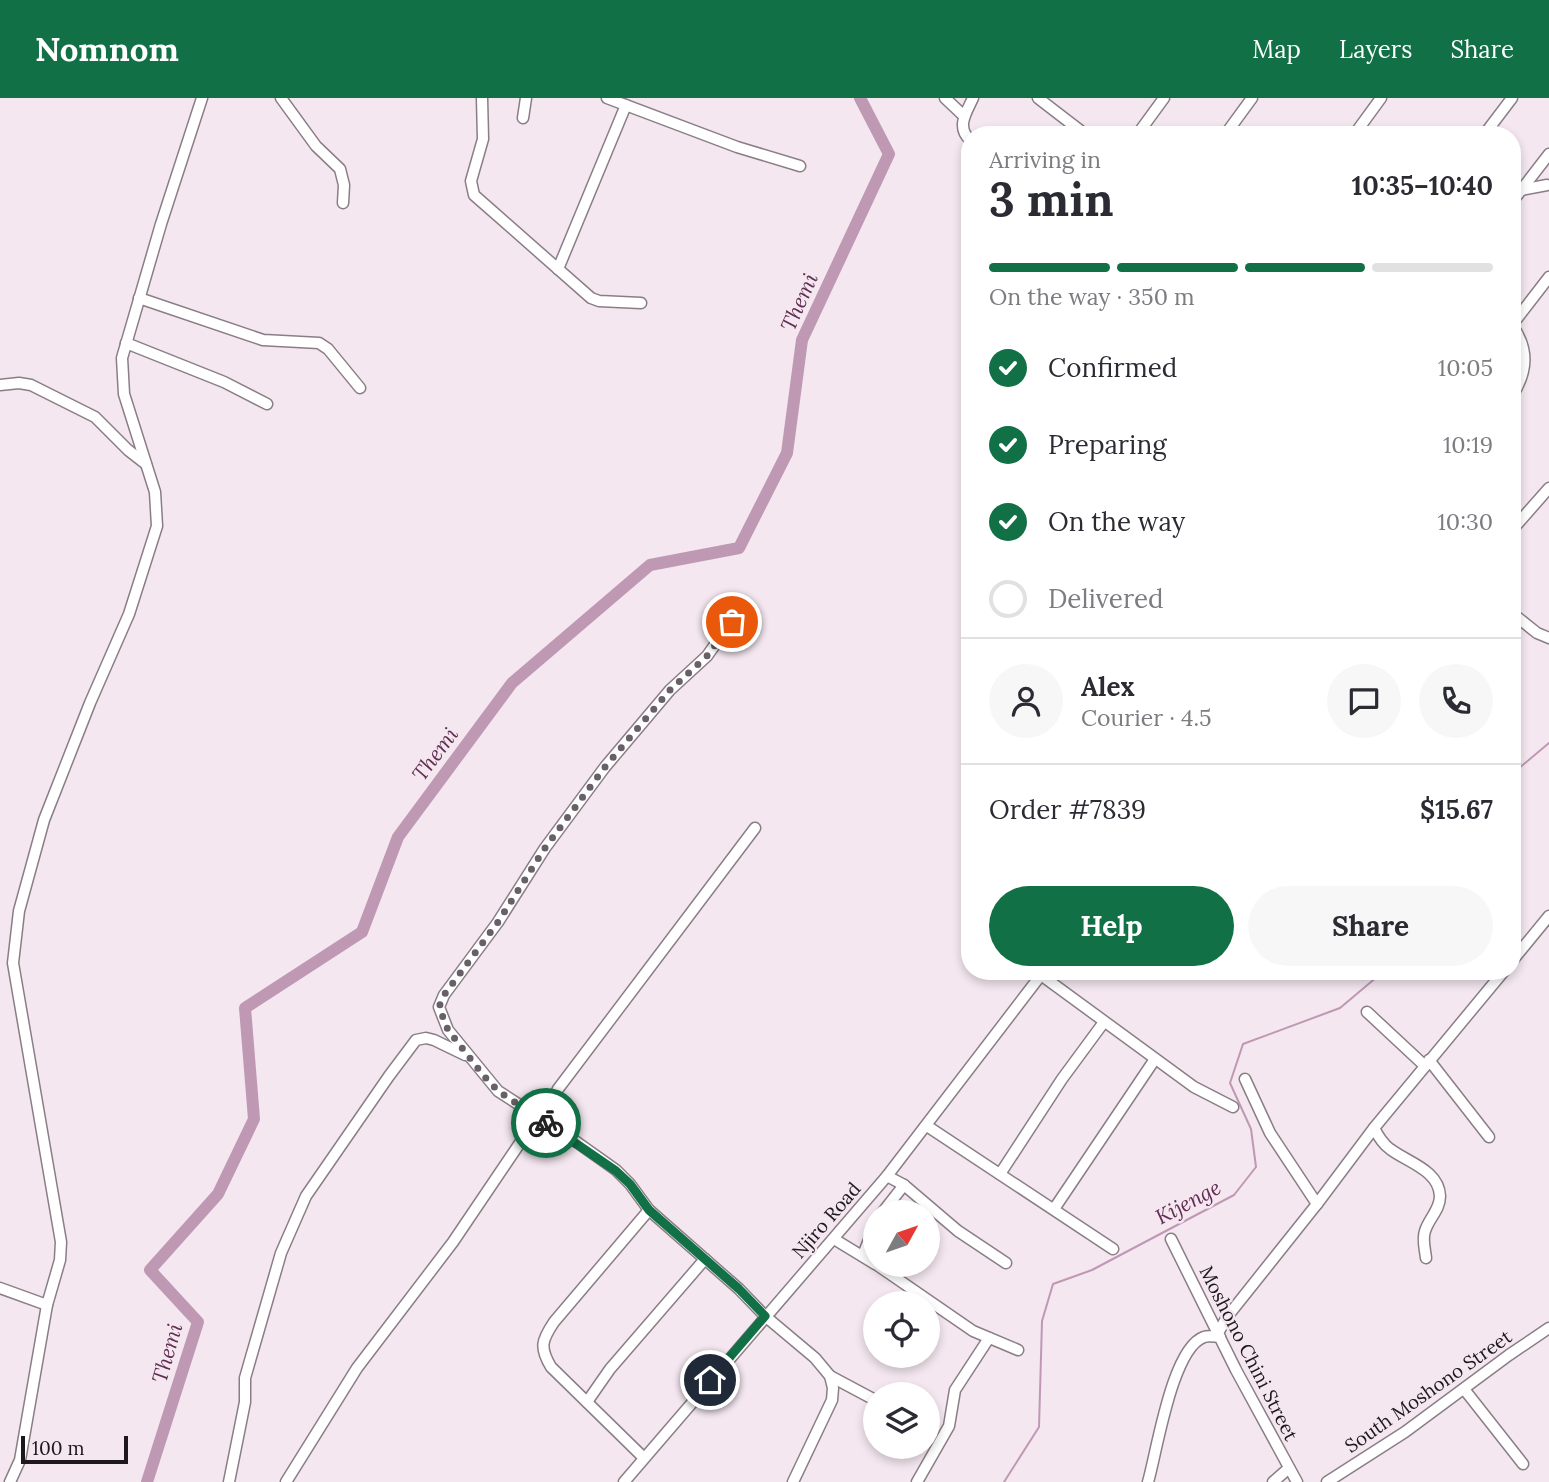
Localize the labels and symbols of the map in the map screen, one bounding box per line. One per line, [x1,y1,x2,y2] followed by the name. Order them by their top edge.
[774,269,824,335] water label: Themi
[702,592,762,652] pin
[406,722,464,786] water label: Themi
[511,1088,581,1158] courier
[1151,1174,1225,1230] water label: Kijenge
[786,1177,866,1263] street label: Njiro Road
[863,1200,940,1278] north arrow
[1194,1262,1304,1445] street label: Moshono Chini Street
[146,1320,188,1386] water label: Themi
[1340,1324,1517,1458] street label: South Moshono Street
[680,1350,740,1410] pin
[21,1433,128,1465] scale bar

